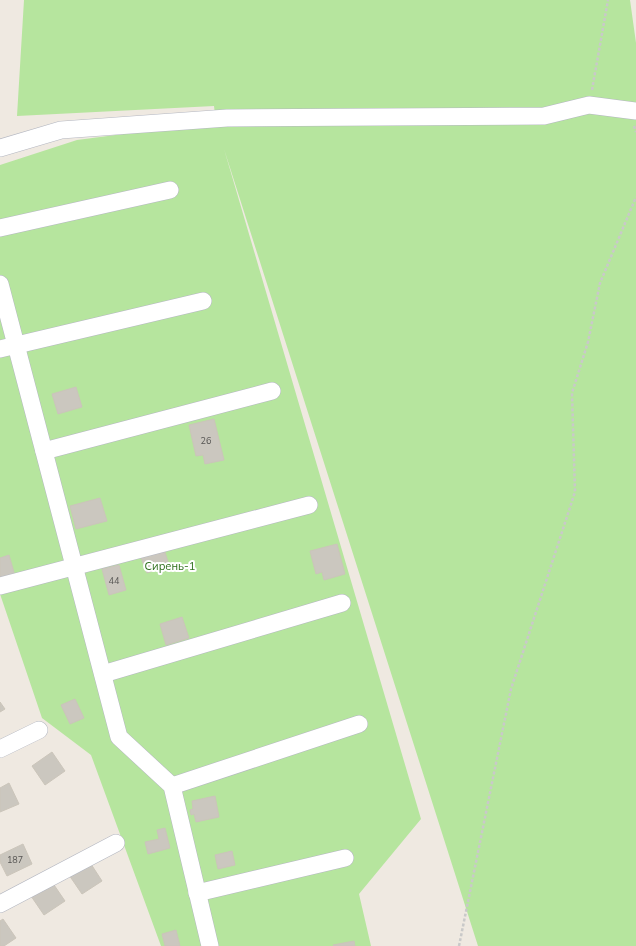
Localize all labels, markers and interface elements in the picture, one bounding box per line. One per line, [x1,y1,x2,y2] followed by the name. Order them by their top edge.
[201,435,211,446] house number: 26
[145,559,195,573] park label: Сирень-1
[109,575,120,586] house number: 44
[7,854,23,865] house number: 187

